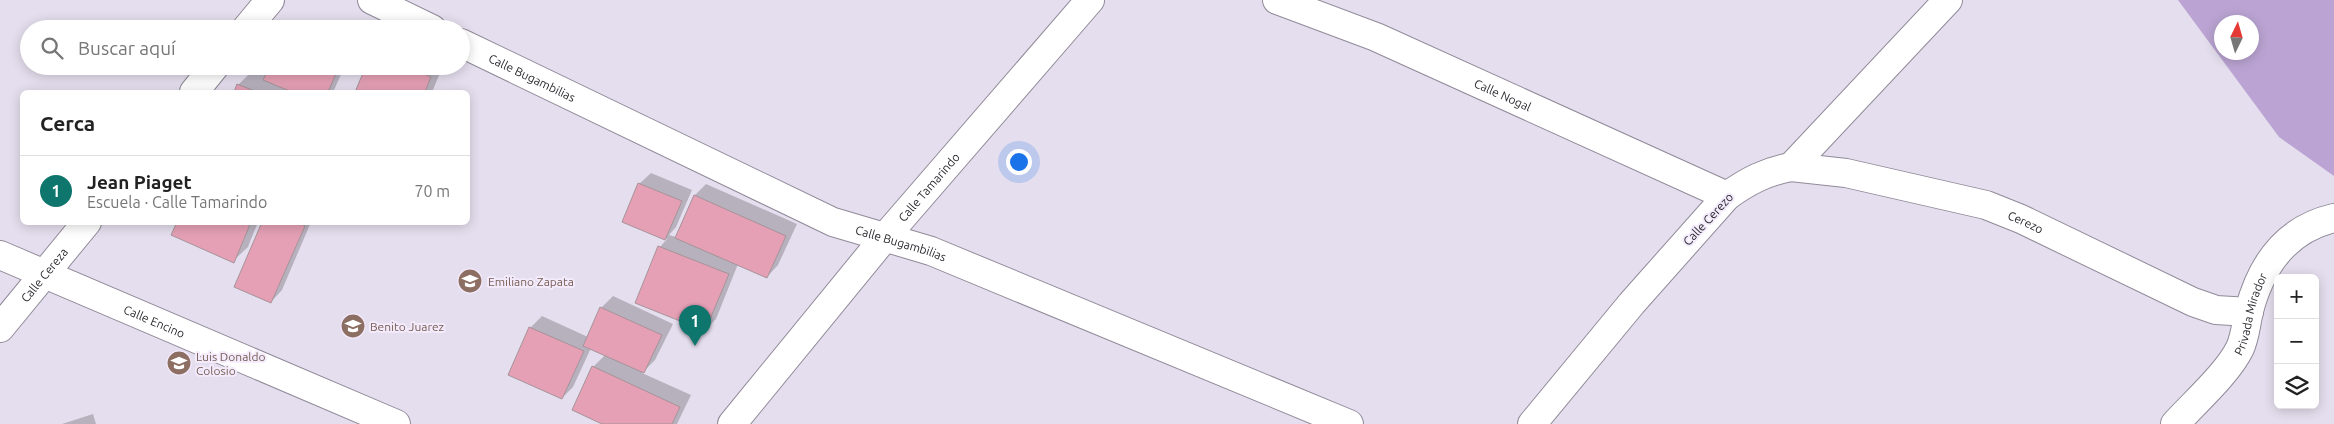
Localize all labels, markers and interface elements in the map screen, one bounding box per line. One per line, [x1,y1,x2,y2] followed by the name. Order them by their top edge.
[2214,15,2259,60] north arrow
[20,20,470,75] search box
[38,34,66,62] icon: search
[78,37,176,59] text: Buscar aquí
[487,51,578,104] street label: Calle Bugambilias
[1472,76,1533,113] street label: Calle Nogal
[40,111,95,135] text: Cerca
[1006,149,1032,175] your location
[895,150,962,224] street label: Calle Tamarindo
[87,171,192,193] text: Jean Piaget
[51,182,61,200] text: 1
[414,182,450,200] text: 70 m
[1680,190,1736,248] street label: Calle Cerezo
[87,193,267,211] text: Escuela · Calle Tamarindo
[2006,208,2046,235] street label: Cerezo
[854,223,949,263] street label: Calle Bugambilias
[18,245,70,304] street label: Calle Cereza
[457,268,483,294] school or university icon: Emiliano Zapata
[2231,270,2269,357] street label: Privada Mirador
[2274,274,2319,409] map controls
[2274,274,2319,319] button: +
[488,275,574,288] place label: Emiliano Zapata
[122,302,187,340] street label: Calle Encino
[679,305,711,346] pin: 1
[340,313,366,339] school or university icon: Benito Juarez
[2274,319,2319,364] button: −
[370,320,445,333] place label: Benito Juarez
[166,350,192,376] school or university icon: Luis Donaldo Colosio
[196,350,266,377] place label: Luis Donaldo Colosio
[2274,364,2319,409] button: layers

